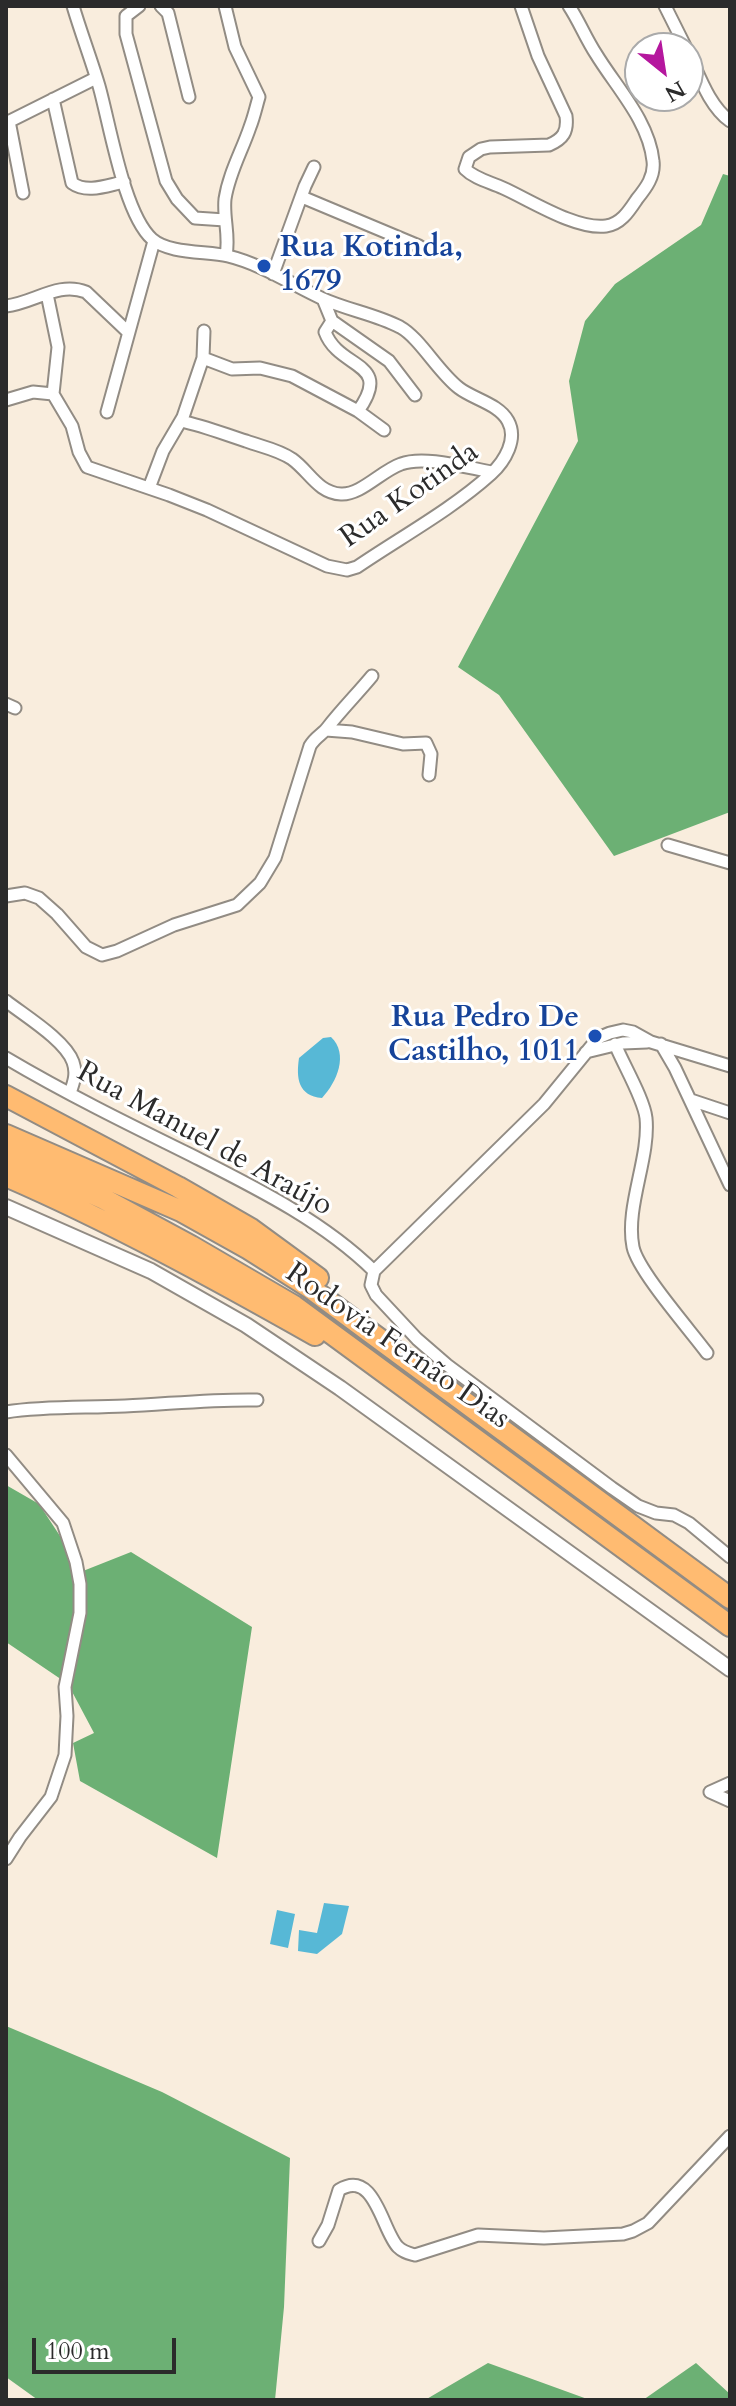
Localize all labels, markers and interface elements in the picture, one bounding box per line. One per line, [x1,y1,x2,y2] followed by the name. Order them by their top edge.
[624,32,704,112] north arrow
[659,73,691,109] text: N
[280,231,463,302] place label: Rua Kotinda, 1679
[255,257,273,275] marker: Rua Kotinda, 1679
[334,435,486,557] street label: Rua Kotinda
[388,1001,579,1072] place label: Rua Pedro De Castilho, 1011
[586,1027,604,1045] marker: Rua Pedro De Castilho, 1011
[70,1055,338,1225] street label: Rua Manuel de Araújo
[278,1256,516,1438] street label: Rodovia Fernão Dias
[36,2322,180,2372] scale bar
[46,2335,110,2368] text: 100 m

